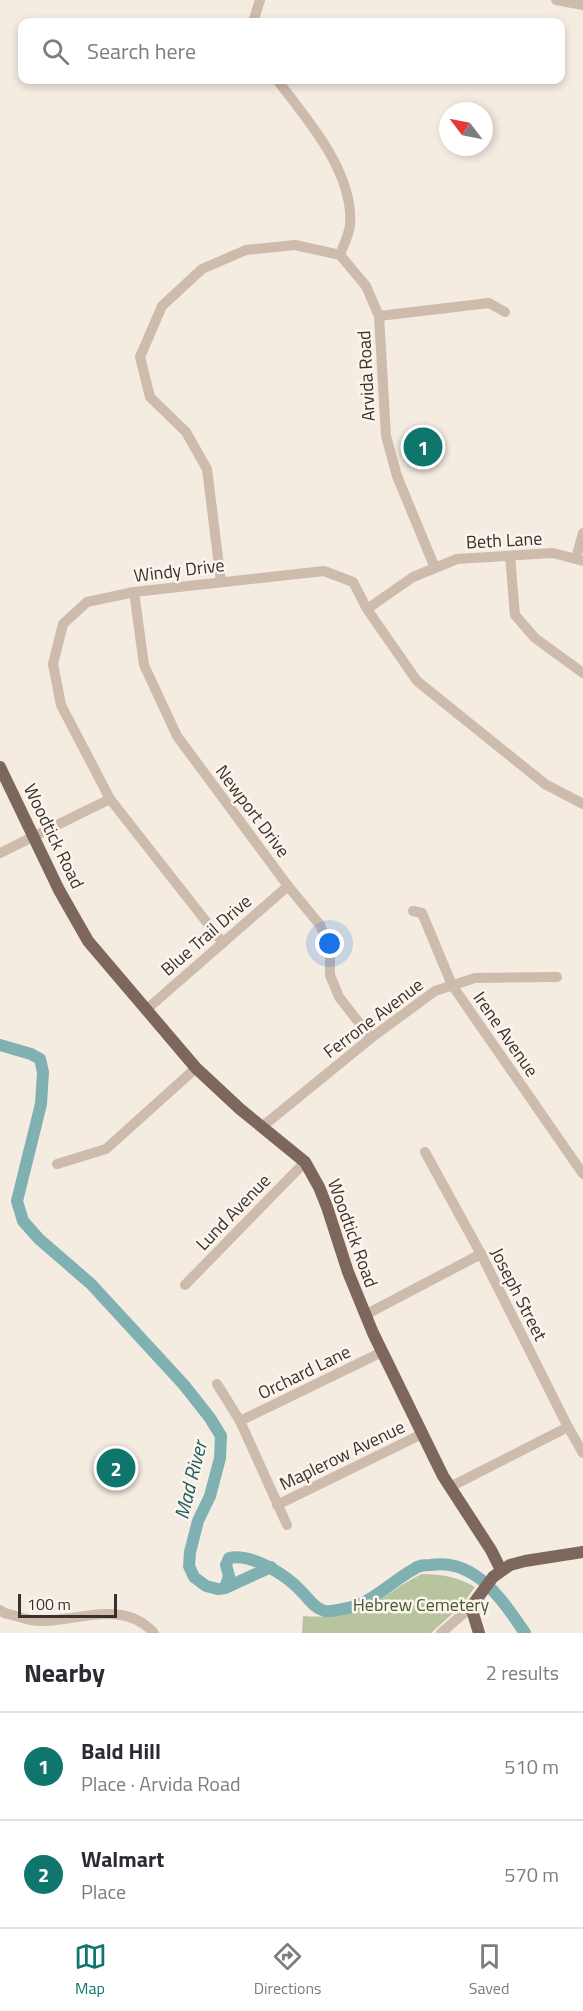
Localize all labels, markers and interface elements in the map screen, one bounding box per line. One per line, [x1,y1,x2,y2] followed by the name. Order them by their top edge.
[18,18,565,84] search box
[87,34,196,68] text: Search here
[39,35,72,68] icon: search
[439,102,493,156] north arrow
[350,330,382,422] street label: Arvida Road
[404,424,442,470] pin: 1
[465,525,543,555] street label: Beth Lane
[132,551,226,589] street label: Windy Drive
[209,759,297,863] street label: Newport Drive
[17,779,91,893] street label: Woodtick Road
[155,888,257,982] street label: Blue Trail Drive
[315,929,344,958] your location
[317,971,429,1065] street label: Ferrone Avenue
[467,986,545,1082] street label: Irene Avenue
[189,1168,277,1256] street label: Lund Avenue
[321,1175,385,1291] street label: Woodtick Road
[484,1243,554,1346] street label: Joseph Street
[253,1338,355,1406] street label: Orchard Lane
[275,1413,409,1497] street label: Maplerow Avenue
[165,1435,215,1522] water label: Mad River
[96,1446,136,1490] pin: 2
[18,1591,117,1618] scale bar
[353,1591,490,1618] park label: Hebrew Cemetery
[27,1592,71,1616] text: 100 m
[24,1653,105,1692] text: Nearby
[486,1657,559,1688] text: 2 results
[81,1734,161,1768] text: Bald Hill
[38,1751,49,1782] text: 1
[504,1751,559,1782] text: 510 m
[81,1768,240,1799] text: Place · Arvida Road
[81,1842,164,1876] text: Walmart
[38,1859,49,1890] text: 2
[504,1859,559,1890] text: 570 m
[81,1876,126,1907] text: Place
[74,1940,107,2000] tab: Map
[254,1940,322,2000] tab: Directions
[469,1940,509,2000] tab: Saved

